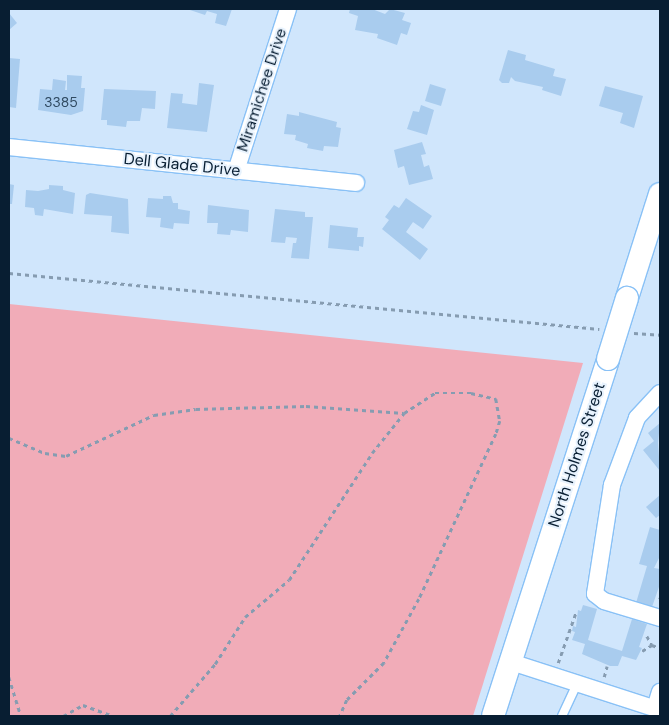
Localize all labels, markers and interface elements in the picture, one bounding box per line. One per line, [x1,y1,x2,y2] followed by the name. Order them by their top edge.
[233,26,291,154] street label: Miramichee Drive
[44,94,78,110] house number: 3385
[123,149,241,181] street label: Dell Glade Drive
[545,380,609,530] street label: North Holmes Street

